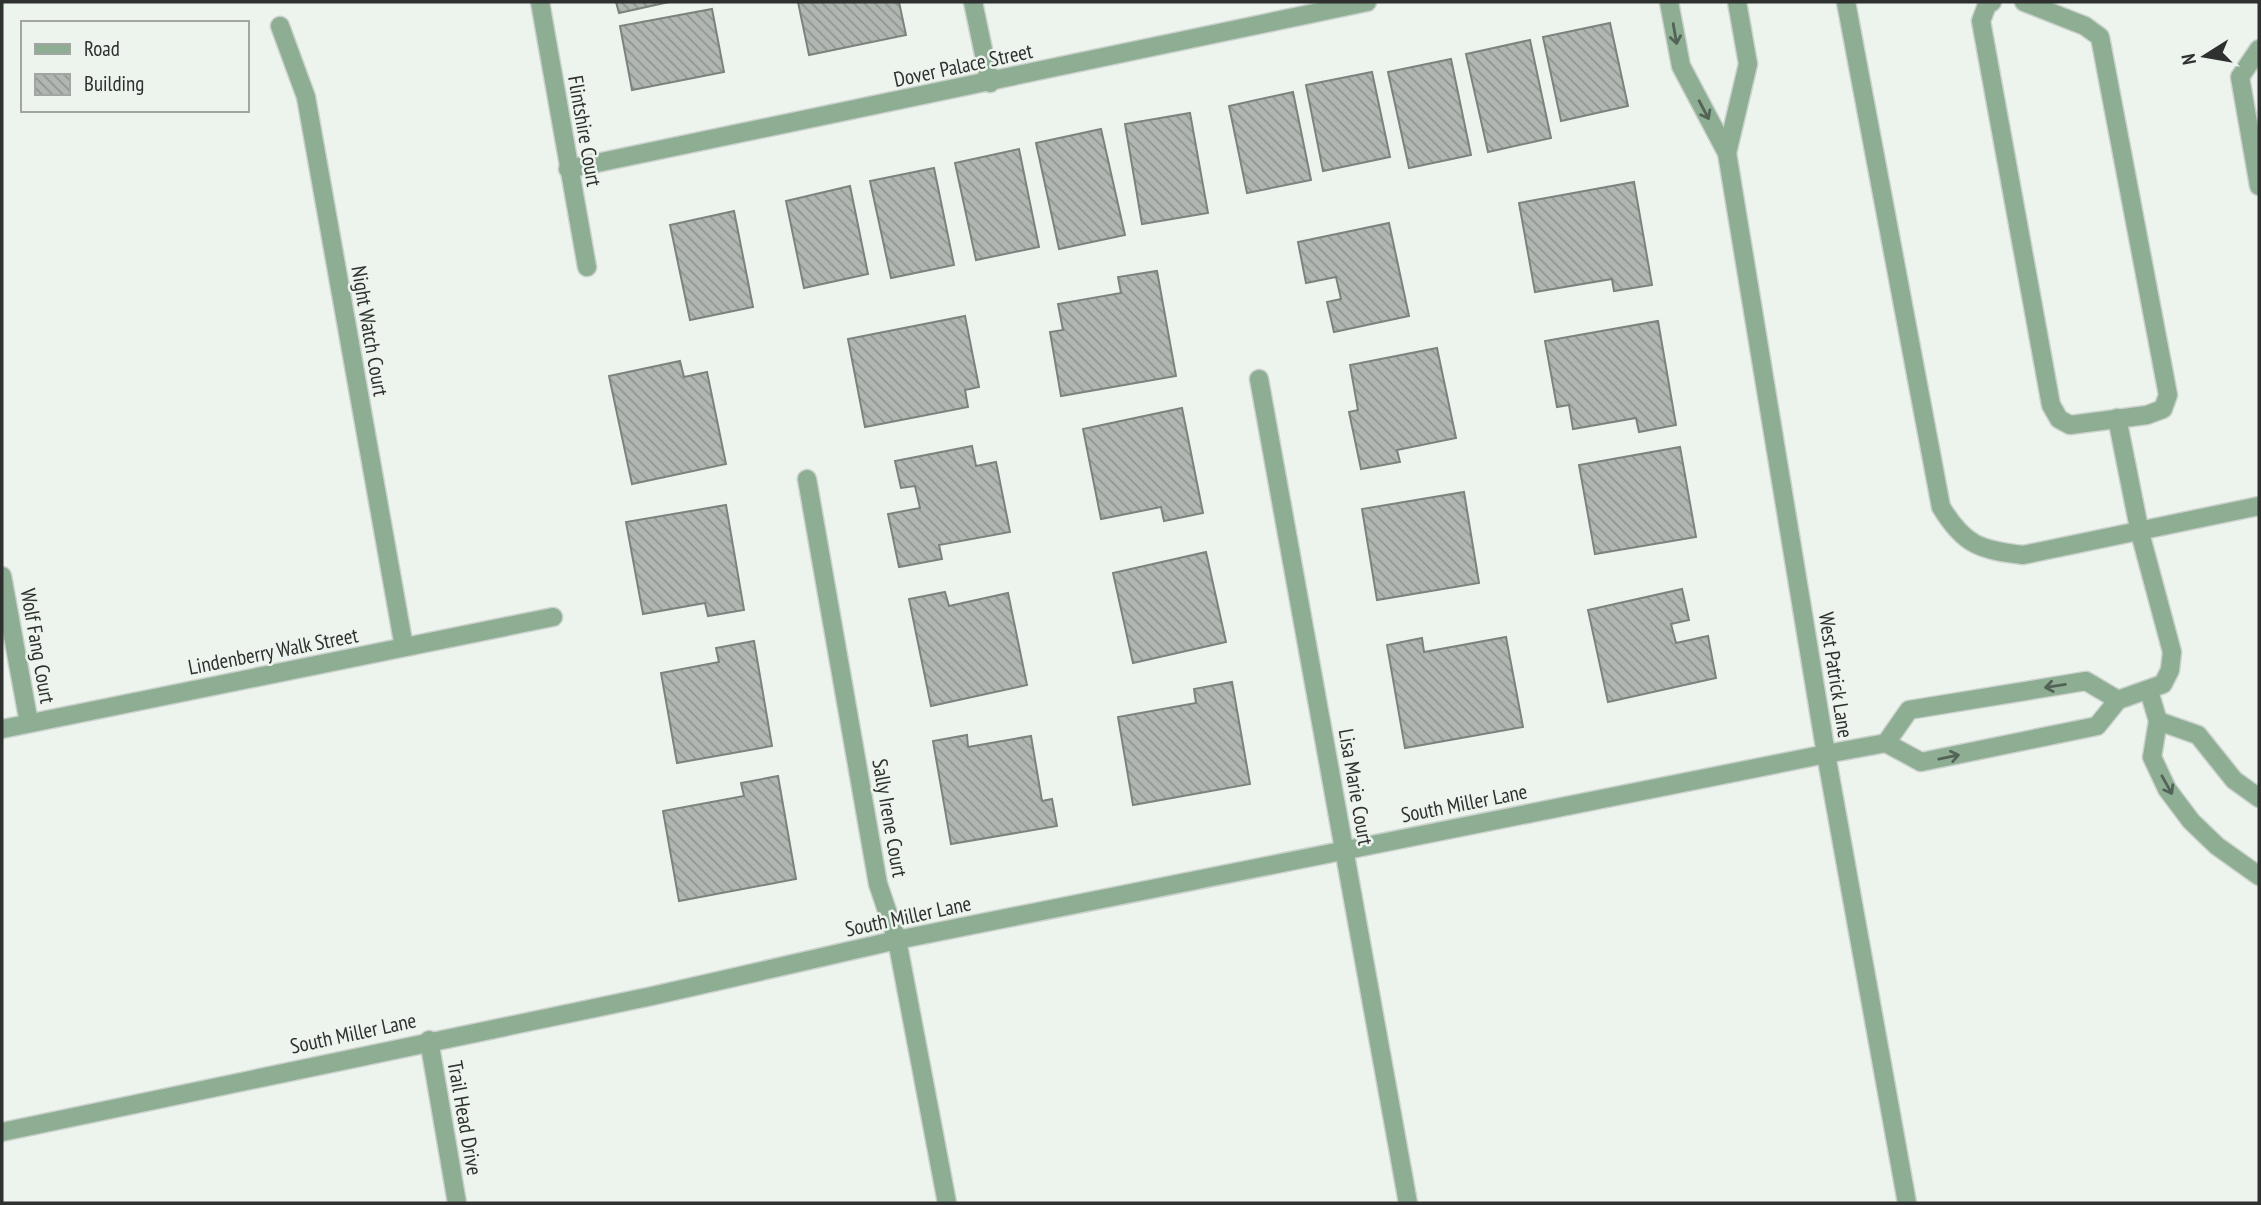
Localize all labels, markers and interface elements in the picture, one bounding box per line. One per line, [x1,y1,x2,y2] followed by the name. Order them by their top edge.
[21,21,248,112] legend
[2170,21,2240,91] north arrow
[1669,22,1682,45] one-way arrow
[84,35,120,62] text: Road
[891,37,1035,93] street label: Dover Palace Street
[2176,52,2201,67] text: N
[84,70,144,97] text: Building
[562,73,608,189] street label: Flintshire Court
[1697,99,1711,119] one-way arrow
[345,264,395,398] street label: Night Watch Court
[15,586,61,706] street label: Wolf Fang Court
[1813,610,1859,740] street label: West Patrick Lane
[186,621,360,681] street label: Lindenberry Walk Street
[2044,680,2067,693] one-way arrow
[1332,727,1380,848] street label: Lisa Marie Court
[1937,749,1960,763] one-way arrow
[866,757,914,880] street label: Sally Irene Court
[2160,775,2174,795] one-way arrow
[1399,778,1529,828] street label: South Miller Lane
[843,889,973,943] street label: South Miller Lane
[288,1006,418,1060] street label: South Miller Lane
[442,1059,488,1177] street label: Trail Head Drive

